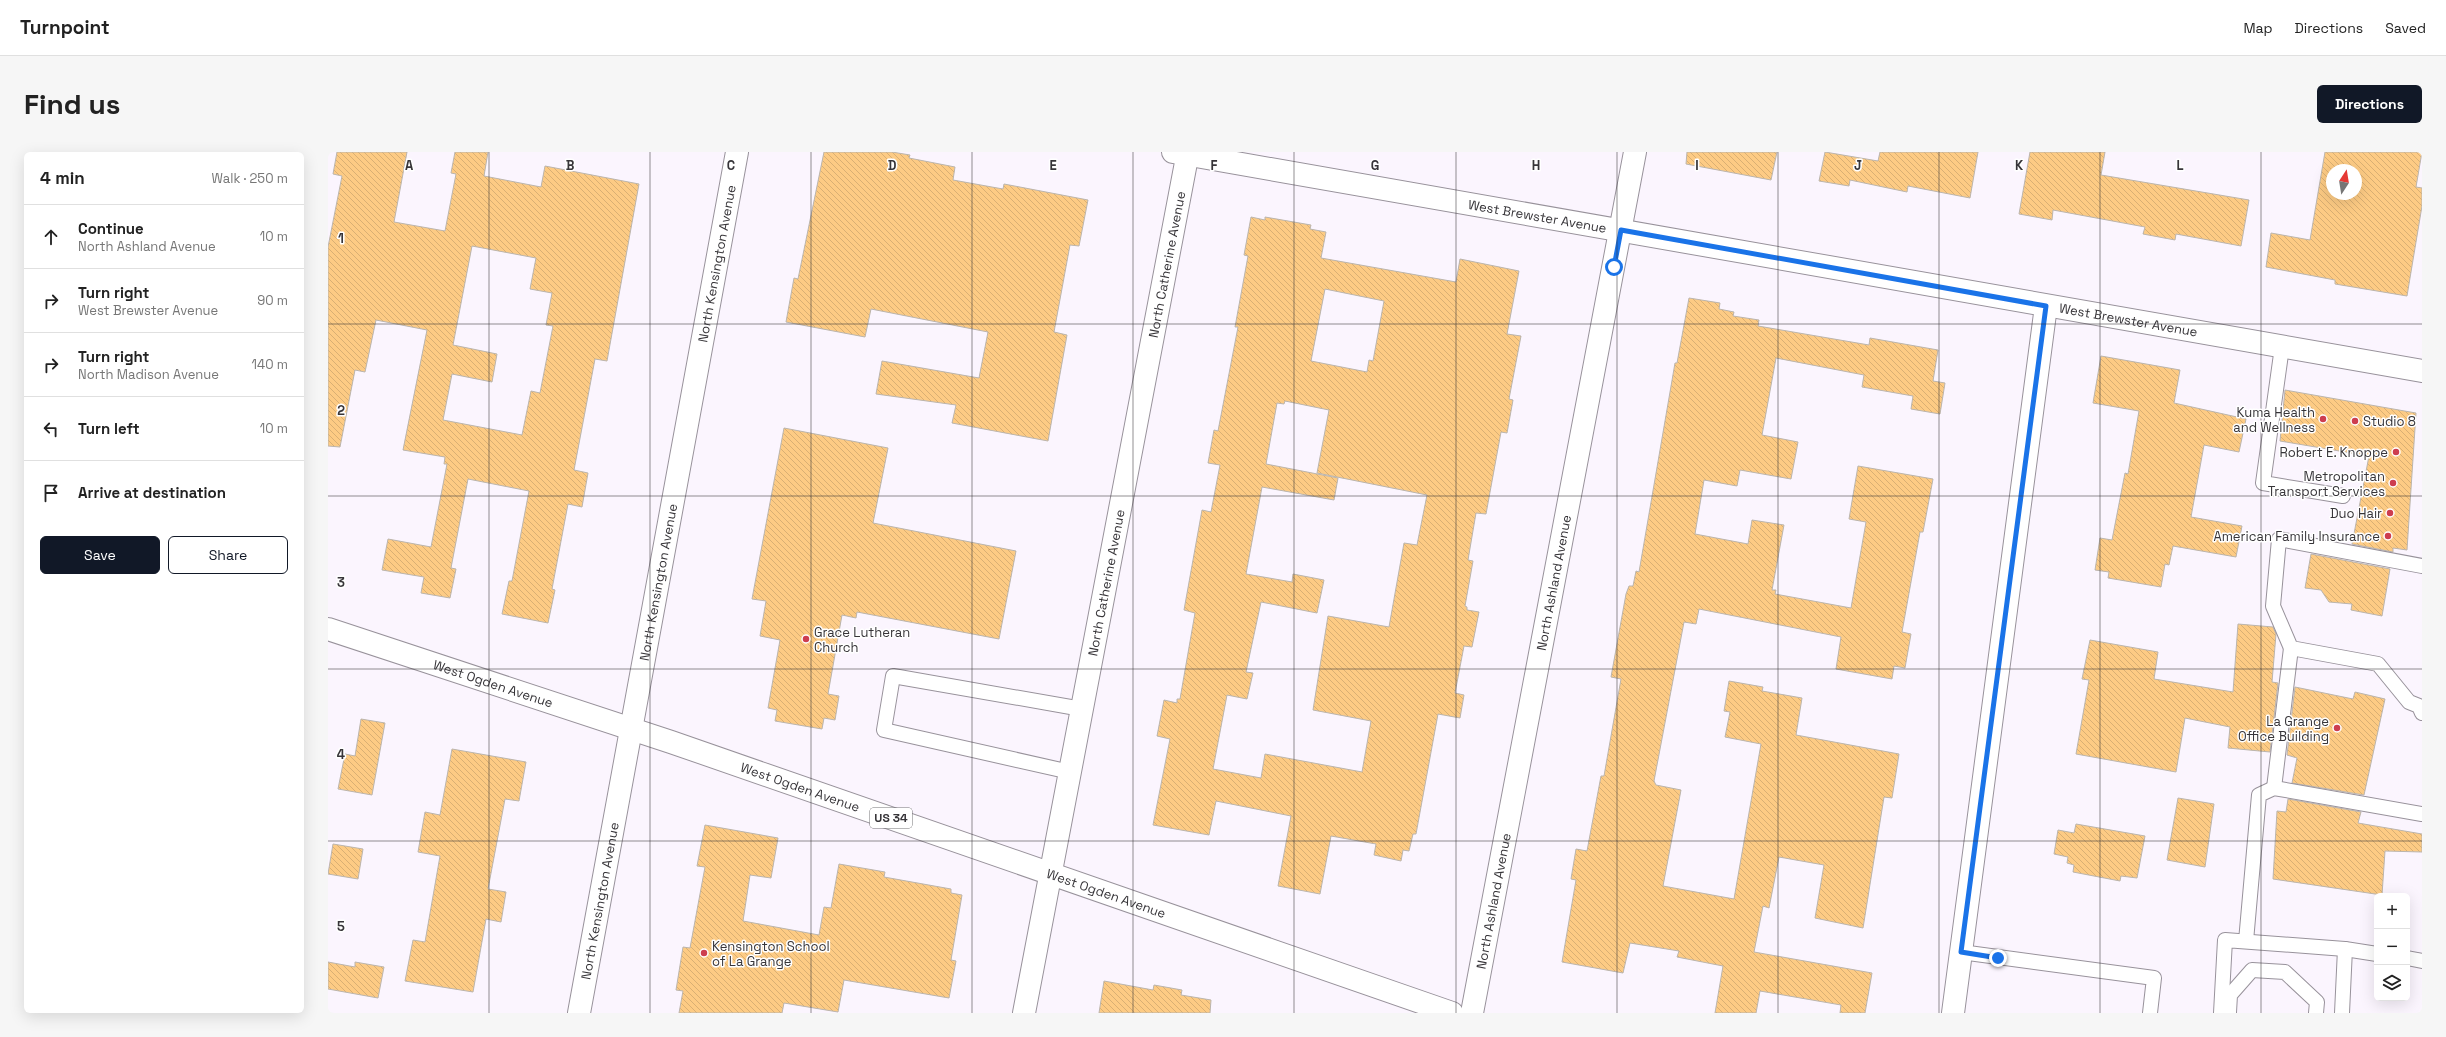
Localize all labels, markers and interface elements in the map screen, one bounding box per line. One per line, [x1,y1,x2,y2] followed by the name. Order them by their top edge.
[20,15,110,40] text: Turnpoint
[2243,19,2273,37] text: Map
[2295,19,2363,37] text: Directions
[2385,19,2426,37] text: Saved
[2317,85,2422,123] button: Directions
[24,86,121,122] text: Find us
[405,157,414,174] text: A
[566,157,575,174] text: B
[727,157,735,174] text: C
[888,157,897,174] text: D
[1049,157,1057,174] text: E
[1211,157,1218,174] text: F
[1371,157,1379,174] text: G
[1532,157,1540,174] text: H
[1695,157,1699,174] text: I
[1854,157,1862,174] text: J
[2015,157,2024,174] text: K
[2176,157,2184,174] text: L
[2326,164,2362,200] north arrow
[40,167,85,189] text: 4 min
[212,170,288,187] text: Walk · 250 m
[694,184,740,344] street label: North Kensington Avenue
[1145,190,1189,339] street label: North Catherine Avenue
[1467,196,1608,237] street label: West Brewster Avenue
[78,219,144,238] text: Continue
[40,226,62,248] icon: ahead
[260,228,288,245] text: 10 m
[338,230,344,247] text: 1
[78,238,216,255] text: North Ashland Avenue
[1605,258,1623,276] route start
[78,283,149,302] text: Turn right
[40,290,62,312] icon: right
[257,292,288,309] text: 90 m
[2058,300,2199,341] street label: West Brewster Avenue
[78,302,218,319] text: West Brewster Avenue
[78,347,149,366] text: Turn right
[40,354,62,376] icon: right
[252,356,288,373] text: 140 m
[78,366,219,383] text: North Madison Avenue
[337,402,345,419] text: 2
[2233,404,2315,436] place label: Kuma Health and Wellness
[2363,413,2416,430] place label: Studio 8
[2318,414,2328,424] marker: Kuma Health and Wellness
[2350,416,2360,426] marker: Studio 8
[40,418,62,440] icon: left
[78,419,140,438] text: Turn left
[260,420,288,437] text: 10 m
[2280,444,2388,461] place label: Robert E. Knoppe
[2391,447,2401,457] marker: Robert E. Knoppe
[2268,468,2385,500] place label: Metropolitan Transport Services
[2388,478,2398,488] marker: Metropolitan Transport Services
[40,482,62,504] icon: arrive
[78,483,226,502] text: Arrive at destination
[636,502,681,662] street label: North Kensington Avenue
[2330,505,2382,522] place label: Duo Hair
[1084,508,1129,658] street label: North Catherine Avenue
[2385,508,2395,518] marker: Duo Hair
[1533,513,1575,652] street label: North Ashland Avenue
[2213,528,2380,545] place label: American Family Insurance
[2383,531,2393,541] marker: American Family Insurance
[40,536,160,574] button: Save
[168,536,288,574] button: Share
[337,574,345,591] text: 3
[814,624,910,656] place label: Grace Lutheran Church
[801,634,811,644] marker: Grace Lutheran Church
[431,656,555,712] street label: West Ogden Avenue
[2238,713,2329,745] place label: La Grange Office Building
[2332,723,2342,733] marker: La Grange Office Building
[337,746,345,763] text: 4
[738,759,862,816] street label: West Ogden Avenue
[870,808,912,828] road number: US 34
[577,821,623,981] street label: North Kensington Avenue
[1473,832,1515,970] street label: North Ashland Avenue
[1044,865,1168,922] street label: West Ogden Avenue
[2374,893,2410,1001] map controls
[2374,893,2410,929] button: +
[337,918,345,935] text: 5
[2374,929,2410,965] button: −
[712,938,830,970] place label: Kensington School of La Grange
[699,948,709,958] marker: Kensington School of La Grange
[1989,949,2007,967] route end
[2374,965,2410,1001] button: layers

